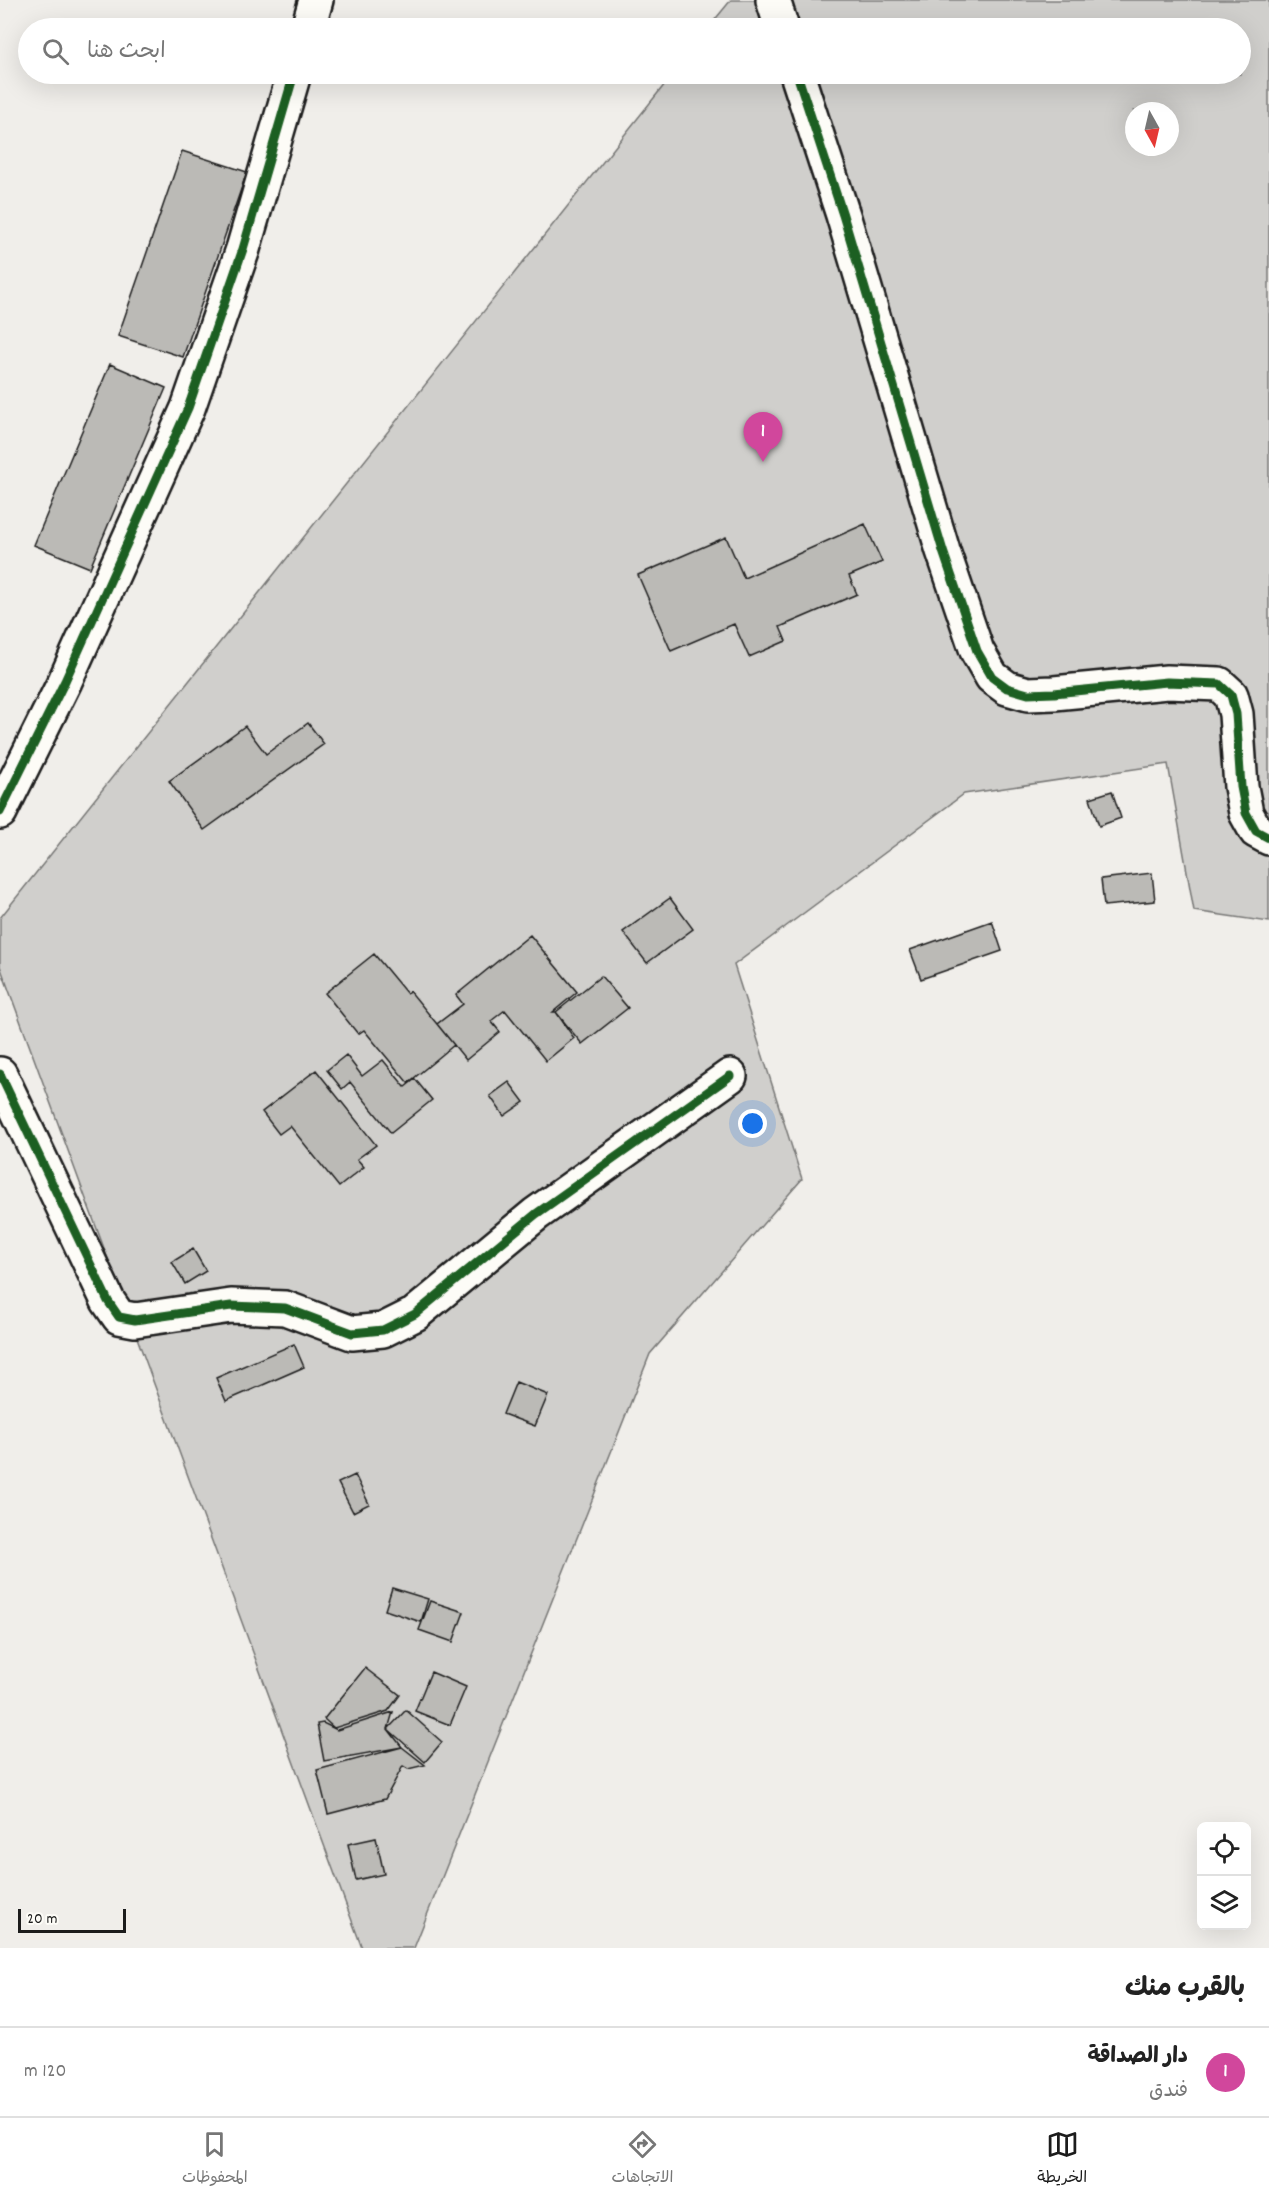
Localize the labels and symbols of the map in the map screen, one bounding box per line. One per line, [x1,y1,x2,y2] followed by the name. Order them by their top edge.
[1125,102,1179,156] north arrow
[744,412,783,462] pin: 1
[738,1109,767,1138] your location
[18,1906,126,1934] scale bar

